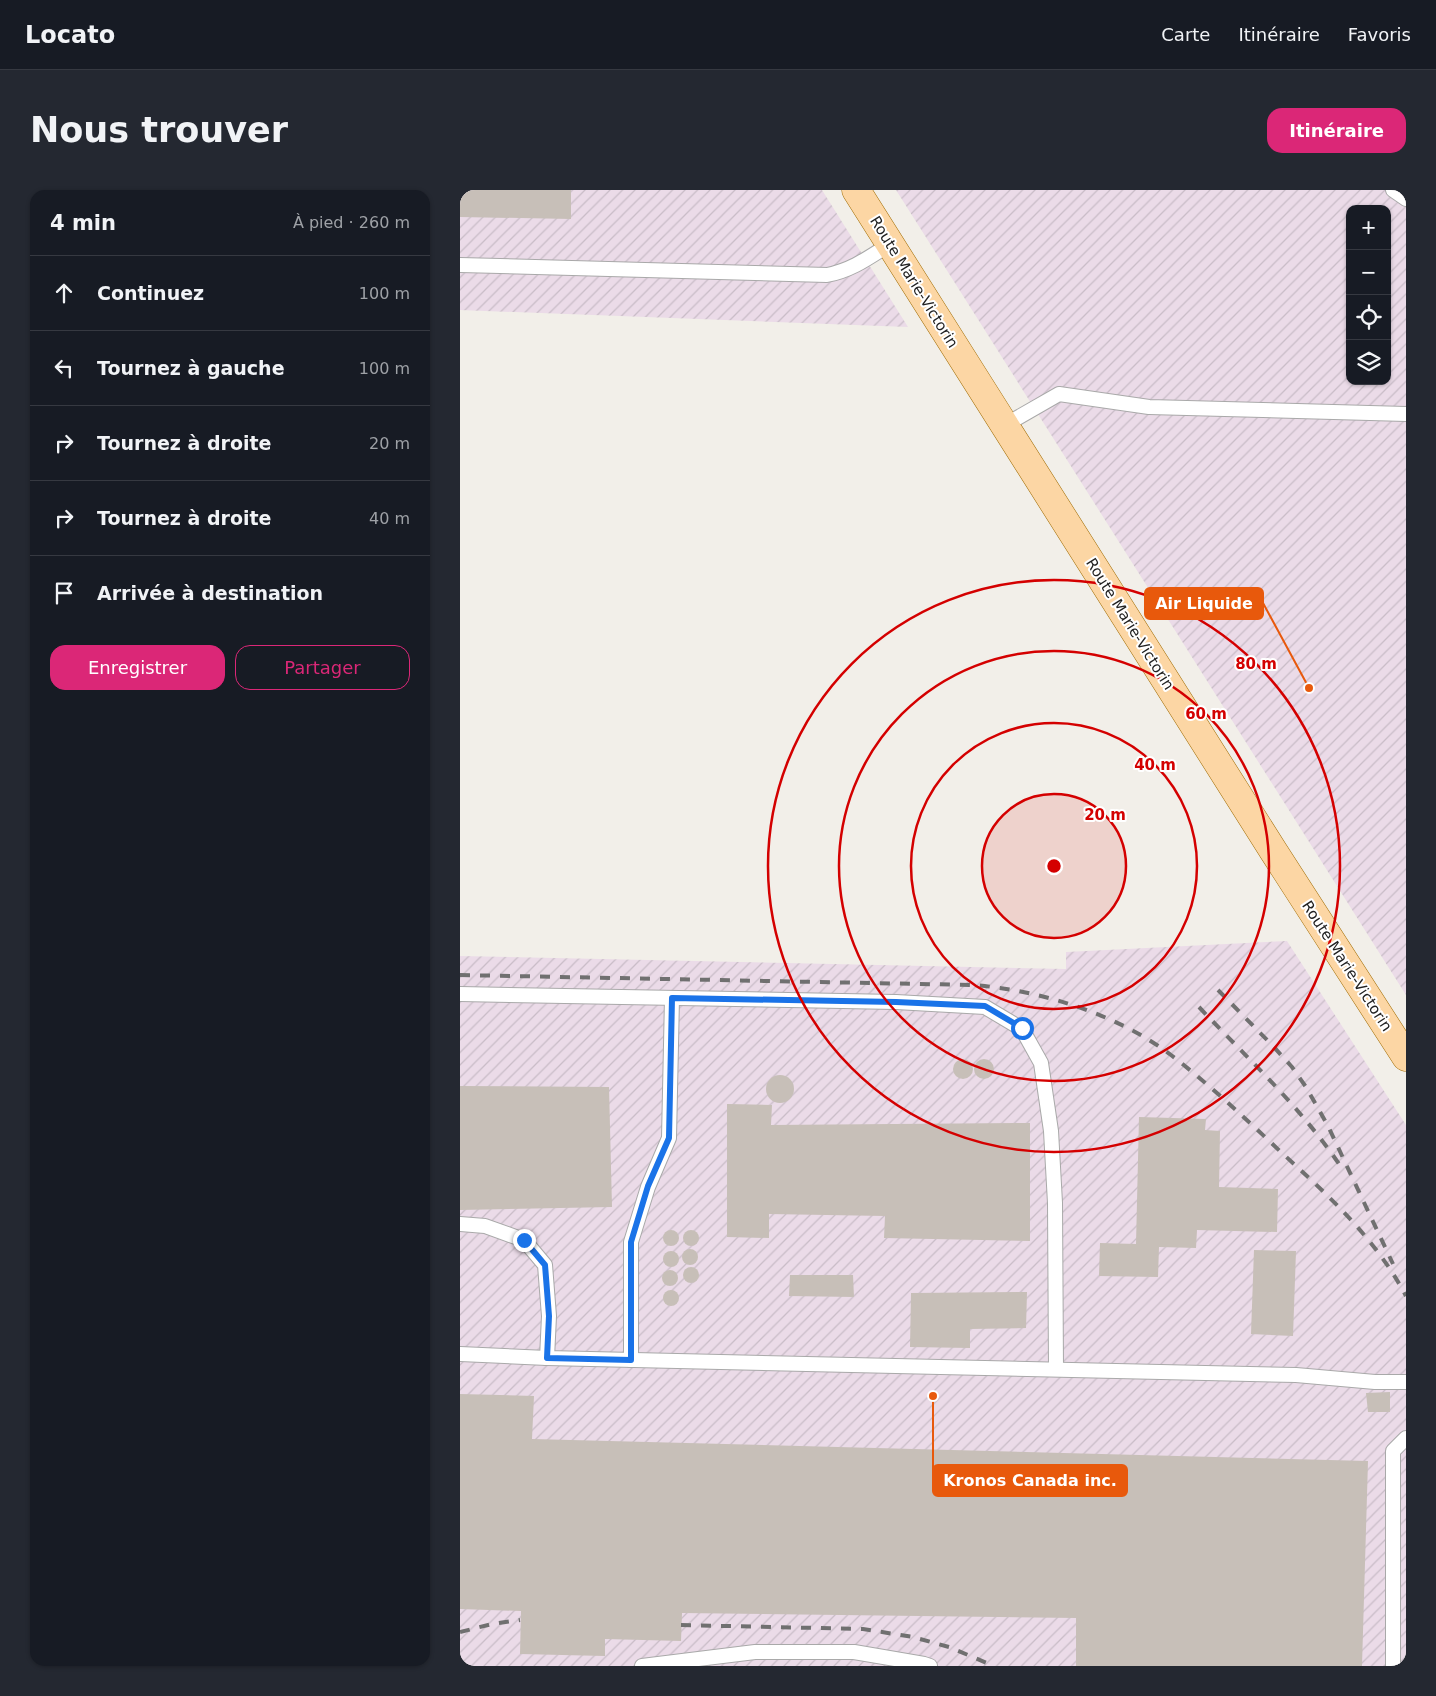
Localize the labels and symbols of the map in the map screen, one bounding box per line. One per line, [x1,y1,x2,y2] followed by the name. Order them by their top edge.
[866,213,962,351] street label: Route Marie-Victorin
[1082,555,1178,693] street label: Route Marie-Victorin
[1145,588,1263,619] callout: Air Liquide
[1155,594,1253,613] text: Air Liquide
[1235,655,1277,673] text: 80 m
[1185,705,1227,723] text: 60 m
[1134,756,1176,774] text: 40 m
[1084,806,1126,824] text: 20 m
[1045,857,1063,875] centre of rings
[1298,897,1396,1035] street label: Route Marie-Victorin
[1011,1017,1034,1040] route start
[513,1229,536,1252] route end
[933,1465,1127,1496] callout: Kronos Canada inc.
[943,1471,1117,1490] text: Kronos Canada inc.

